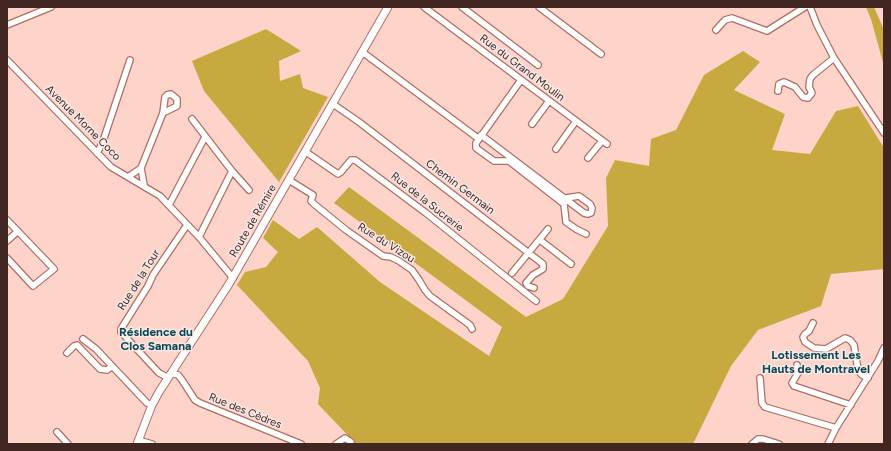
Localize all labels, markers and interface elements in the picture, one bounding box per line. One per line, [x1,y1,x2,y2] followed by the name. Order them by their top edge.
[477,32,567,104] street label: Rue du Grand Moulin
[43,83,123,163] street label: Avenue Morne Coco
[423,157,497,217] street label: Chemin Germain
[388,170,466,234] street label: Rue de la Sucrerie
[227,182,279,260] street label: Route de Rémire
[355,220,417,266] street label: Rue du Vizou
[115,247,163,313] street label: Rue de la Tour
[119,325,193,353] district label: Résidence du Clos Samana
[762,348,870,376] district label: Lotissement Les Hauts de Montravel
[207,390,283,432] street label: Rue des Cèdres

